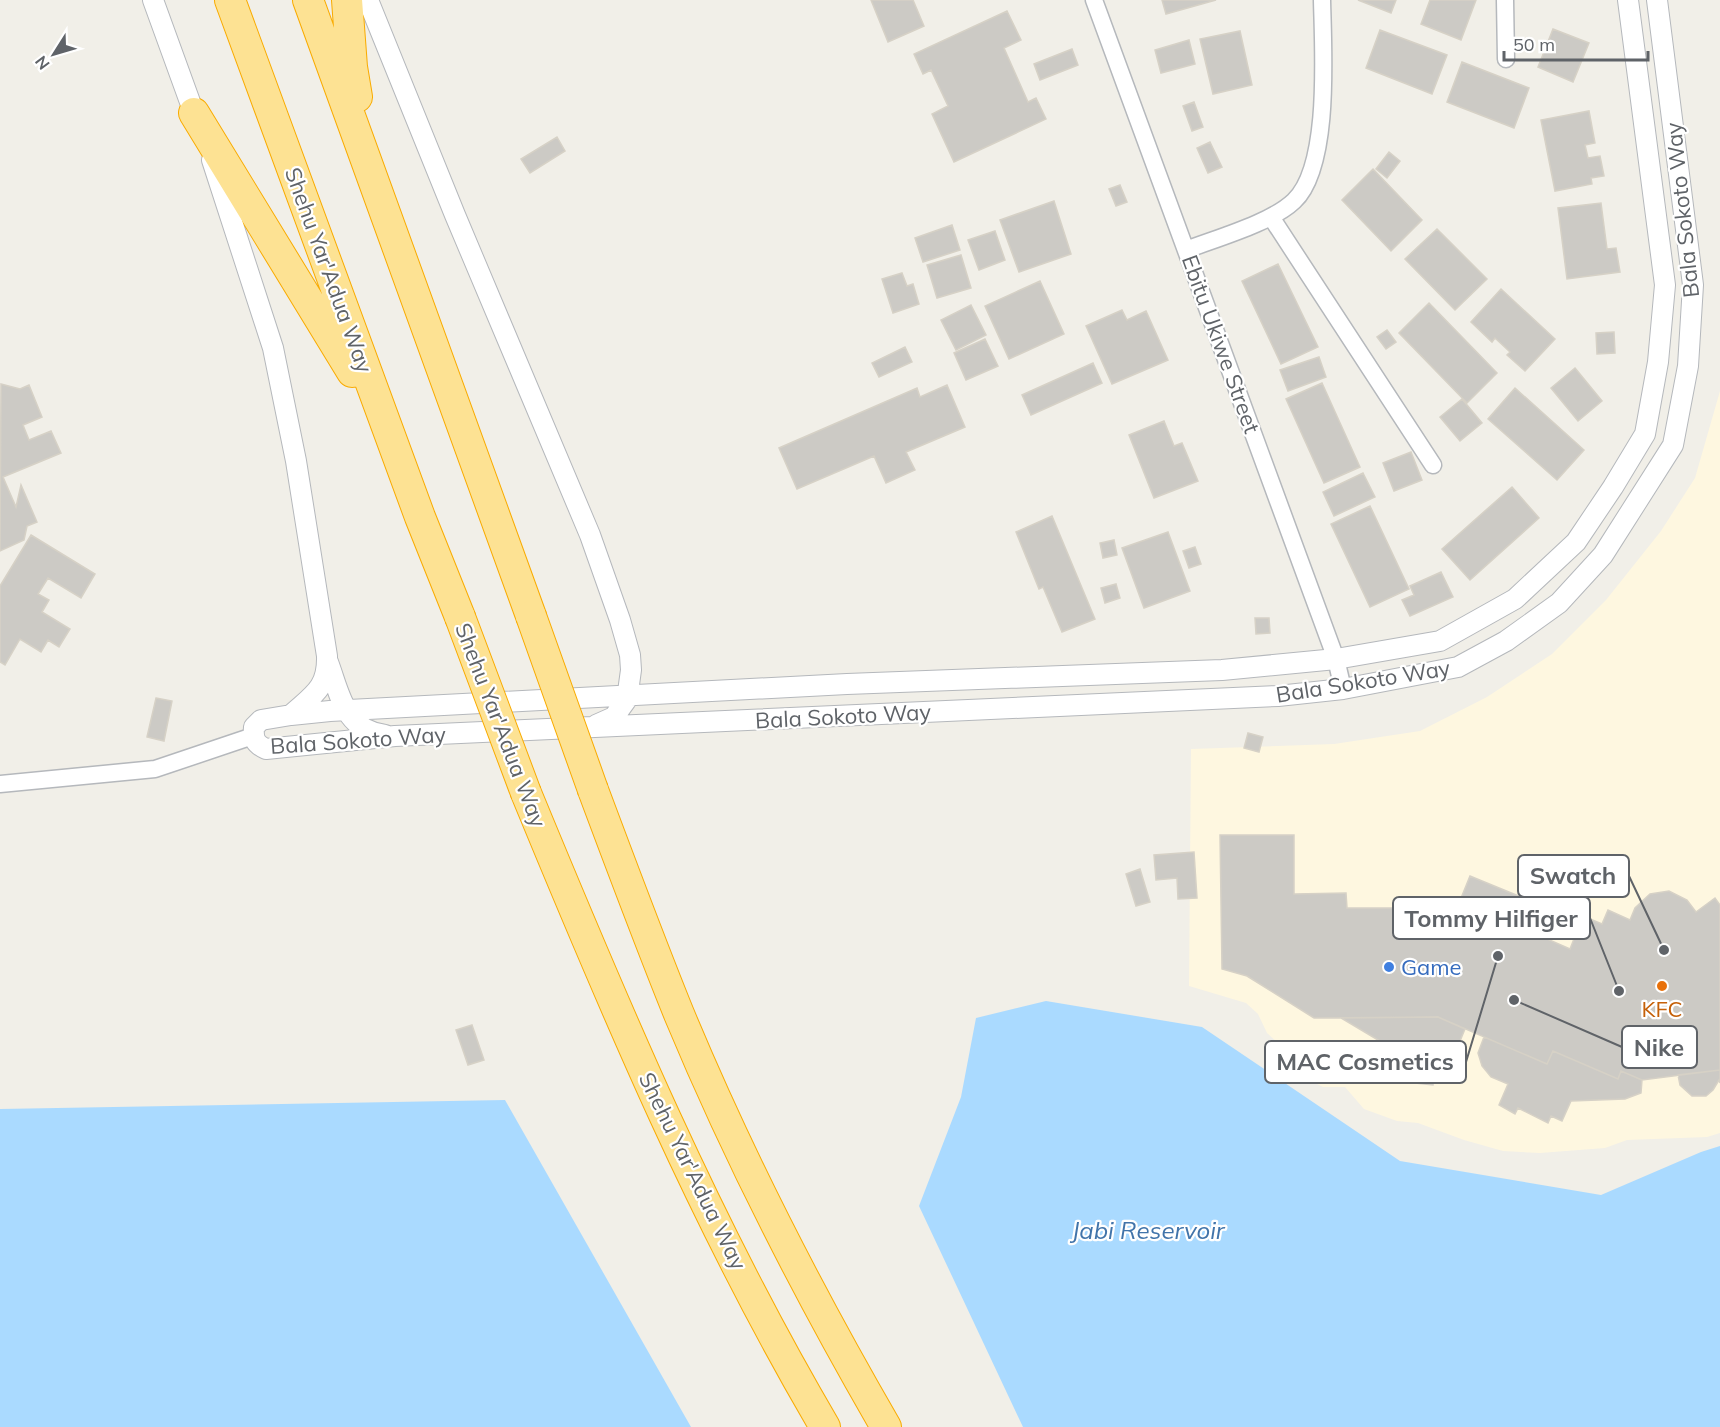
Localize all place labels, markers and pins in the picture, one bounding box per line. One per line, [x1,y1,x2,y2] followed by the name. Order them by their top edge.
[1518,855,1629,897] callout: Swatch
[1393,897,1590,939] callout: Tommy Hilfiger
[1401,953,1462,981] place label: Game
[1382,960,1396,974] marker: Game
[1655,979,1669,993] marker: KFC
[1642,995,1683,1023] place label: KFC
[1622,1026,1697,1068] callout: Nike
[1265,1041,1466,1083] callout: MAC Cosmetics

